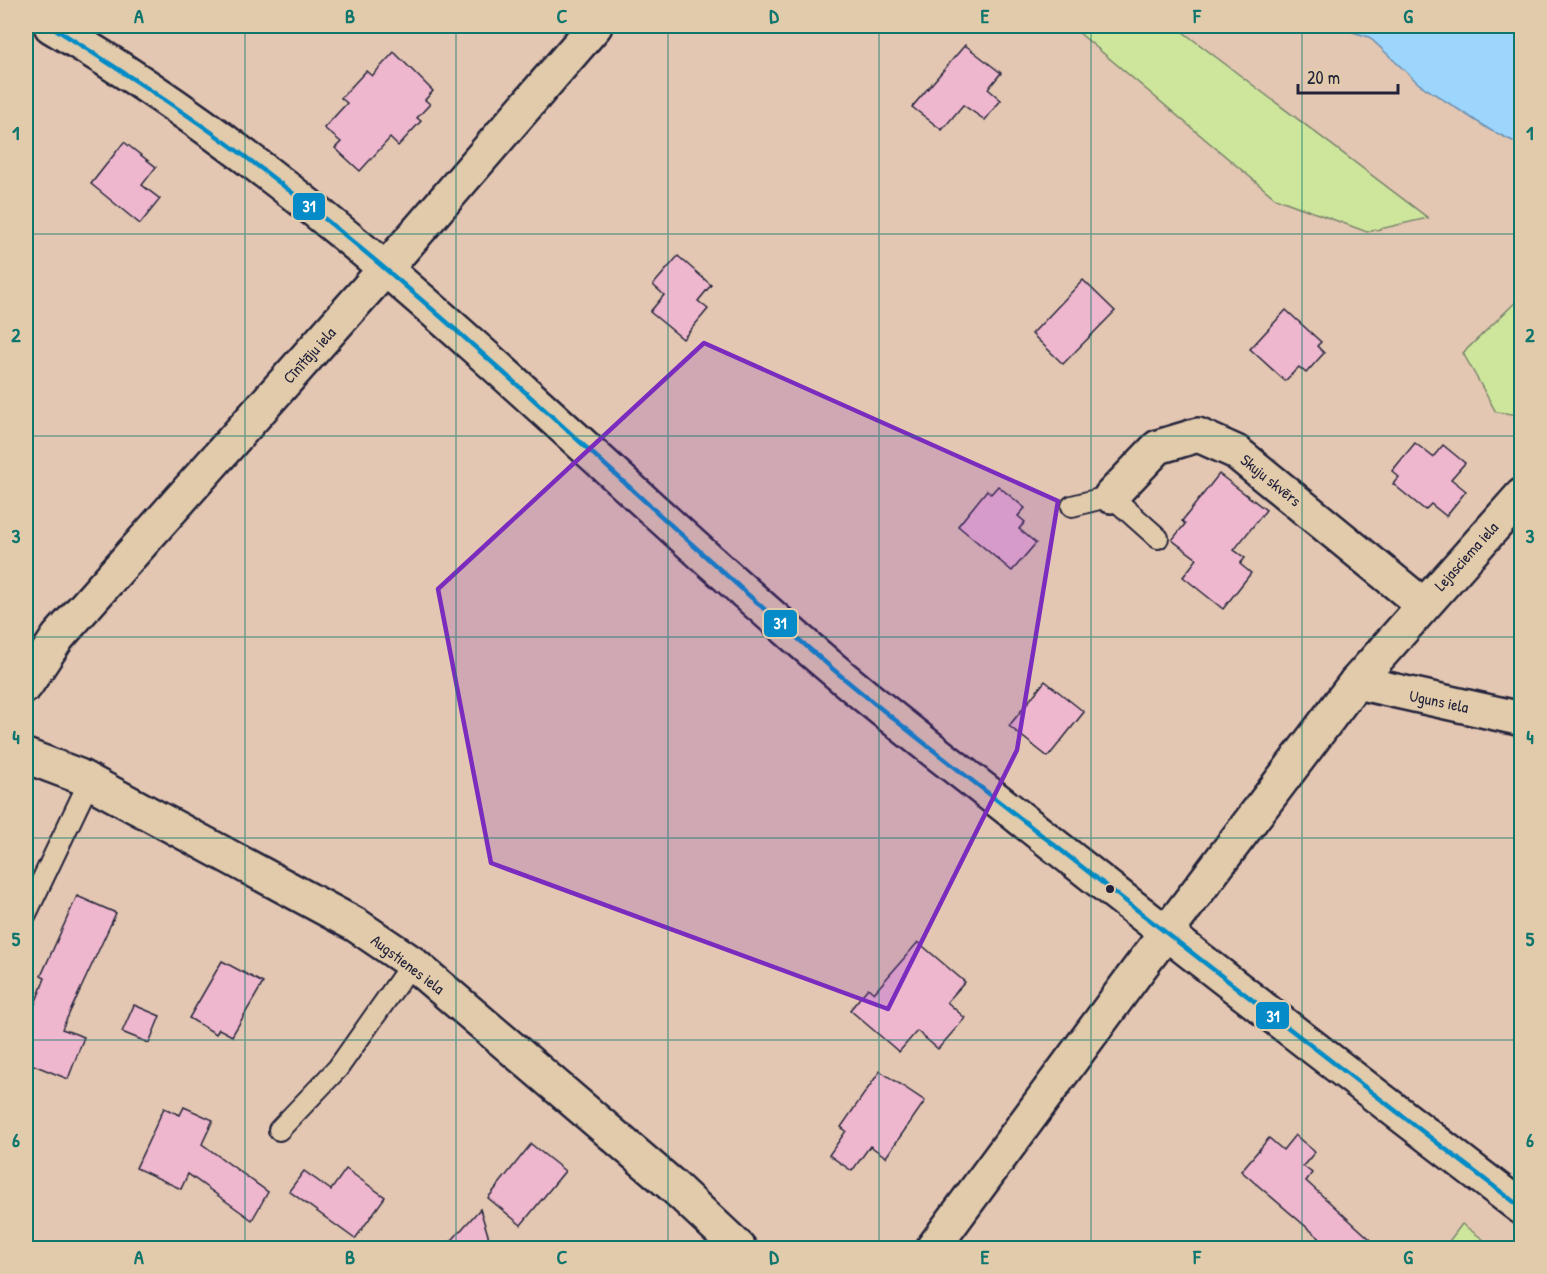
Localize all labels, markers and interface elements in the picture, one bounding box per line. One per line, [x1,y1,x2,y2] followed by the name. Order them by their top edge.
[134,2,144,29] text: A
[345,2,355,29] text: B
[557,2,568,29] text: C
[769,2,779,29] text: D
[981,2,990,29] text: E
[1192,2,1202,29] text: F
[1403,2,1413,29] text: G
[1298,57,1398,95] scale bar
[1307,65,1340,90] text: 20 m
[12,119,20,146] text: 1
[1526,119,1534,146] text: 1
[292,192,326,221] line badge: 31
[303,195,316,217] text: 31
[11,321,21,348] text: 2
[1525,321,1535,348] text: 2
[278,322,340,388] street label: Cīnītāju iela
[1236,449,1306,511] street label: Skuju skvērs
[1429,517,1503,595] street label: Lejasciema iela
[12,522,21,549] text: 3
[1526,522,1535,549] text: 3
[763,609,798,638] line badge: 31
[774,612,787,634] text: 31
[1407,684,1471,718] street label: Uguns iela
[12,723,20,750] text: 4
[1526,723,1534,750] text: 4
[1104,883,1116,895] unlabelled marker
[12,925,21,952] text: 5
[1526,925,1535,952] text: 5
[367,929,449,999] street label: Augstienes iela
[1255,1001,1290,1030] line badge: 31
[1267,1005,1280,1027] text: 31
[12,1126,20,1153] text: 6
[1526,1126,1534,1153] text: 6
[134,1243,144,1270] text: A
[345,1243,355,1270] text: B
[557,1243,568,1270] text: C
[769,1243,779,1270] text: D
[981,1243,990,1270] text: E
[1192,1243,1202,1270] text: F
[1403,1243,1413,1270] text: G

